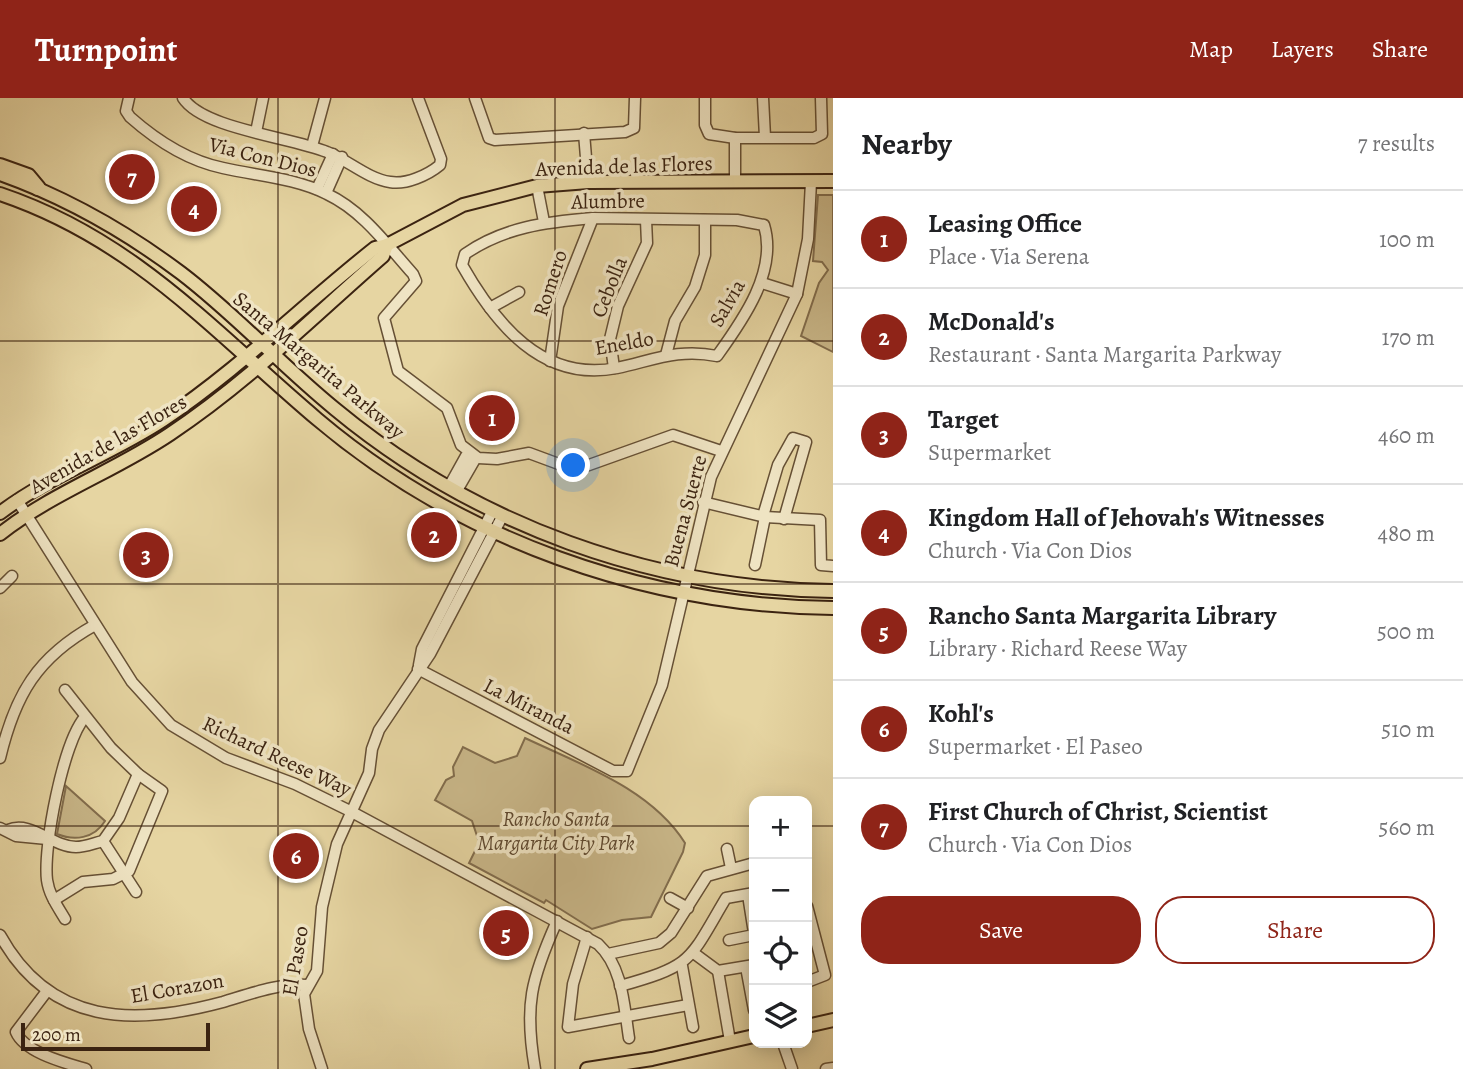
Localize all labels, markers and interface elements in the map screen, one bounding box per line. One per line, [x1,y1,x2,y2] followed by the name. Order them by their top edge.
[35,27,177,72] text: Turnpoint
[1189,33,1233,65] text: Map
[1271,33,1334,65] text: Layers
[1372,33,1428,65] text: Share
[861,124,952,164] text: Nearby
[1358,128,1435,159] text: 7 results
[205,130,320,184] street label: Via Con Dios
[534,149,713,183] street label: Avenida de las Flores
[109,151,155,203] pin: 7
[171,183,217,235] pin: 4
[570,186,645,216] street label: Alumbre
[928,206,1082,241] text: Leasing Office
[880,224,888,255] text: 1
[1379,224,1435,255] text: 100 m
[928,241,1089,272] text: Place · Via Serena
[526,246,574,320] street label: Romero
[584,252,634,322] street label: Cebolla
[702,274,752,332] street label: Salvia
[227,285,411,445] street label: Santa Margarita Parkway
[928,304,1055,339] text: McDonald's
[878,322,890,353] text: 2
[1382,322,1435,353] text: 170 m
[592,324,656,362] street label: Eneldo
[928,339,1281,370] text: Restaurant · Santa Margarita Parkway
[23,388,192,501] street label: Avenida de las Flores
[469,392,515,444] pin: 1
[928,402,999,437] text: Target
[879,420,889,451] text: 3
[1378,420,1435,451] text: 460 m
[928,437,1051,468] text: Supermarket
[556,448,590,482] your location
[657,452,713,570] street label: Buena Suerte
[928,500,1325,535] text: Kingdom Hall of Jehovah's Witnesses
[411,509,457,561] pin: 2
[879,518,889,549] text: 4
[1377,518,1435,549] text: 480 m
[123,529,169,581] pin: 3
[928,535,1132,566] text: Church · Via Con Dios
[928,598,1276,633] text: Rancho Santa Margarita Library
[879,616,889,647] text: 5
[1377,616,1435,647] text: 500 m
[928,633,1187,664] text: Library · Richard Reese Way
[479,671,579,741] street label: La Miranda
[928,696,994,731] text: Kohl's
[198,709,357,803] street label: Richard Reese Way
[879,714,889,745] text: 6
[1381,714,1435,745] text: 510 m
[928,731,1143,762] text: Supermarket · El Paseo
[928,794,1268,829] text: First Church of Christ, Scientist
[749,796,812,1048] map controls
[749,796,812,859] button: +
[477,805,635,857] park label: Rancho Santa Margarita City Park
[879,812,889,843] text: 7
[1379,812,1435,843] text: 560 m
[928,829,1132,860] text: Church · Via Con Dios
[273,830,319,882] pin: 6
[749,859,812,922] button: −
[861,896,1141,964] button: Save
[1155,896,1435,964] button: Share
[483,907,529,959] pin: 5
[749,922,812,985] button: locate
[275,924,315,998] street label: El Paseo
[128,966,226,1010] street label: El Corazon
[749,985,812,1048] button: layers
[21,1020,210,1052] scale bar
[32,1022,81,1048] text: 200 m

